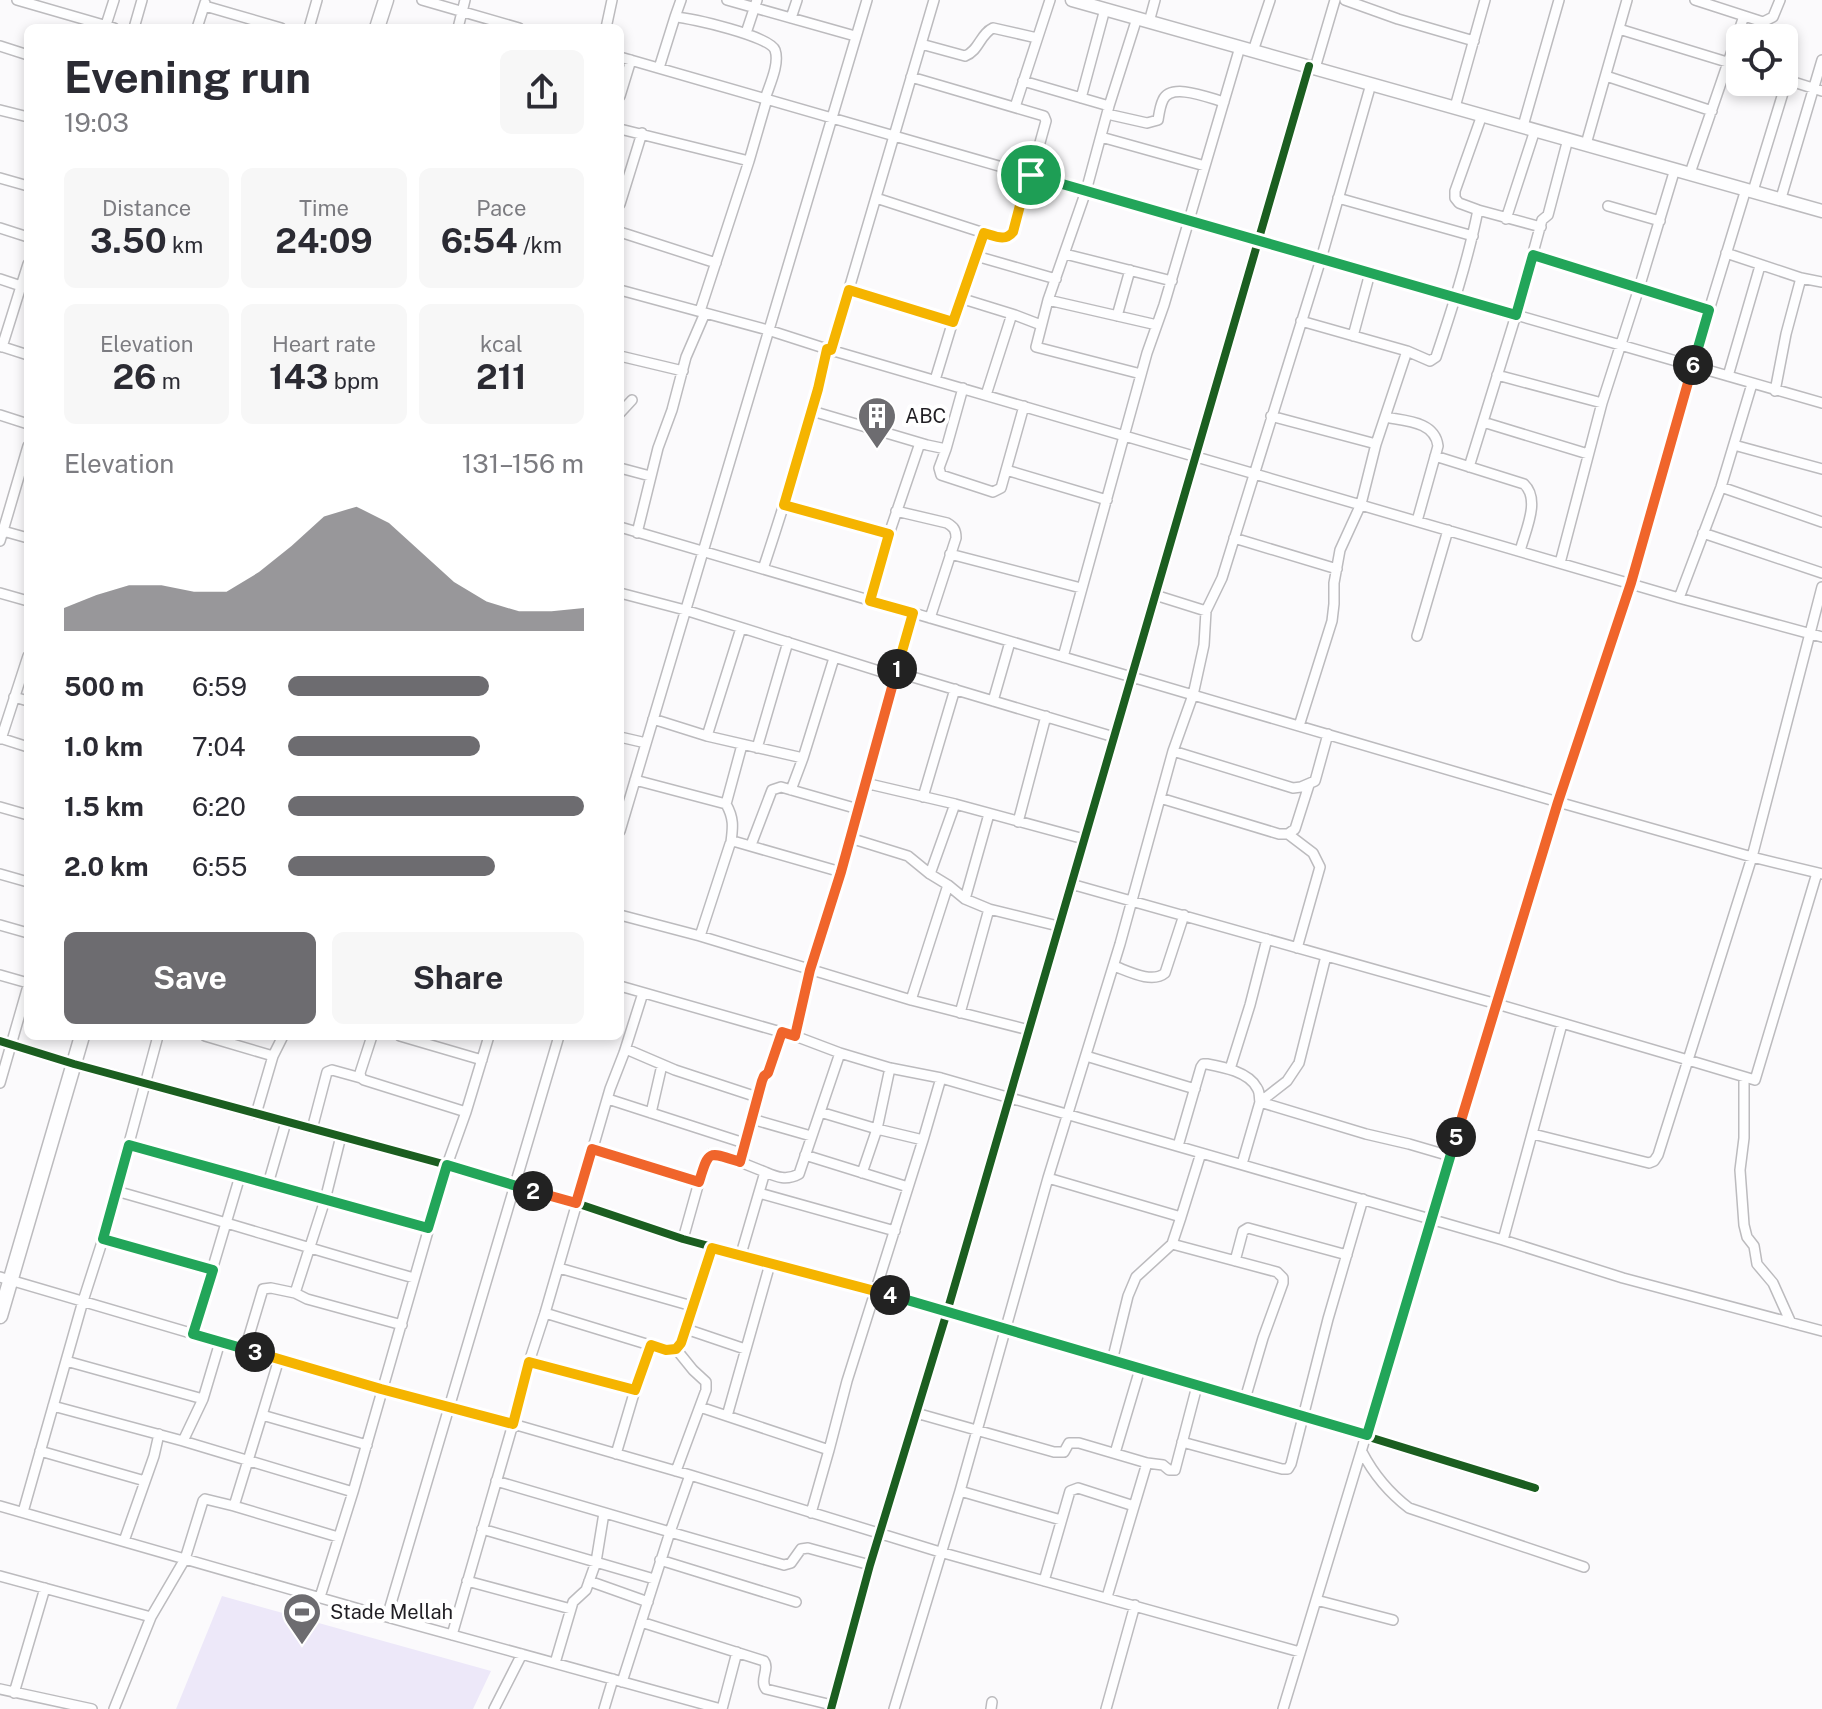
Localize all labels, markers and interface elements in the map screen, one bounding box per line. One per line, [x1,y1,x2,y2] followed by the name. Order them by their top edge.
[1726,24,1798,96] map controls
[1726,24,1798,96] button: locate
[500,50,584,134] button: share
[64,51,311,103] text: Evening run
[64,107,129,138] text: 19:03
[997,141,1065,209] pin
[1009,153,1053,197] icon: arrive
[102,195,191,221] text: Distance
[299,195,349,221] text: Time
[476,195,526,221] text: Pace
[90,221,167,261] text: 3.50
[275,221,373,261] text: 24:09
[441,221,518,261] text: 6:54
[167,232,203,258] text: km
[518,232,562,258] text: /km
[100,331,193,357] text: Elevation
[272,331,376,357] text: Heart rate
[480,331,523,357] text: kcal
[1673,345,1713,385] pin: 6
[1686,352,1700,378] text: 6
[112,357,157,397] text: 26
[269,357,328,397] text: 143
[476,357,527,397] text: 211
[157,368,181,394] text: m
[328,368,379,394] text: bpm
[856,395,898,450] building icon: ABC
[905,404,946,428] place label: ABC
[64,448,174,479] text: Elevation
[462,448,584,479] text: 131–156 m
[877,649,917,689] pin: 1
[892,656,902,682] text: 1
[64,671,144,702] text: 500 m
[192,671,247,702] text: 6:59
[64,731,143,762] text: 1.0 km
[192,731,246,762] text: 7:04
[64,791,144,822] text: 1.5 km
[192,791,246,822] text: 6:20
[64,851,149,882] text: 2.0 km
[192,851,247,882] text: 6:55
[64,932,316,1024] button: Save
[332,932,584,1024] button: Share
[1436,1117,1476,1157] pin: 5
[1449,1124,1463,1150] text: 5
[513,1171,553,1211] pin: 2
[526,1178,540,1204] text: 2
[870,1275,910,1315] pin: 4
[883,1282,897,1308] text: 4
[235,1332,275,1372] pin: 3
[248,1339,262,1365] text: 3
[281,1591,323,1646] sports icon: Stade Mellah
[330,1600,453,1624] place label: Stade Mellah

